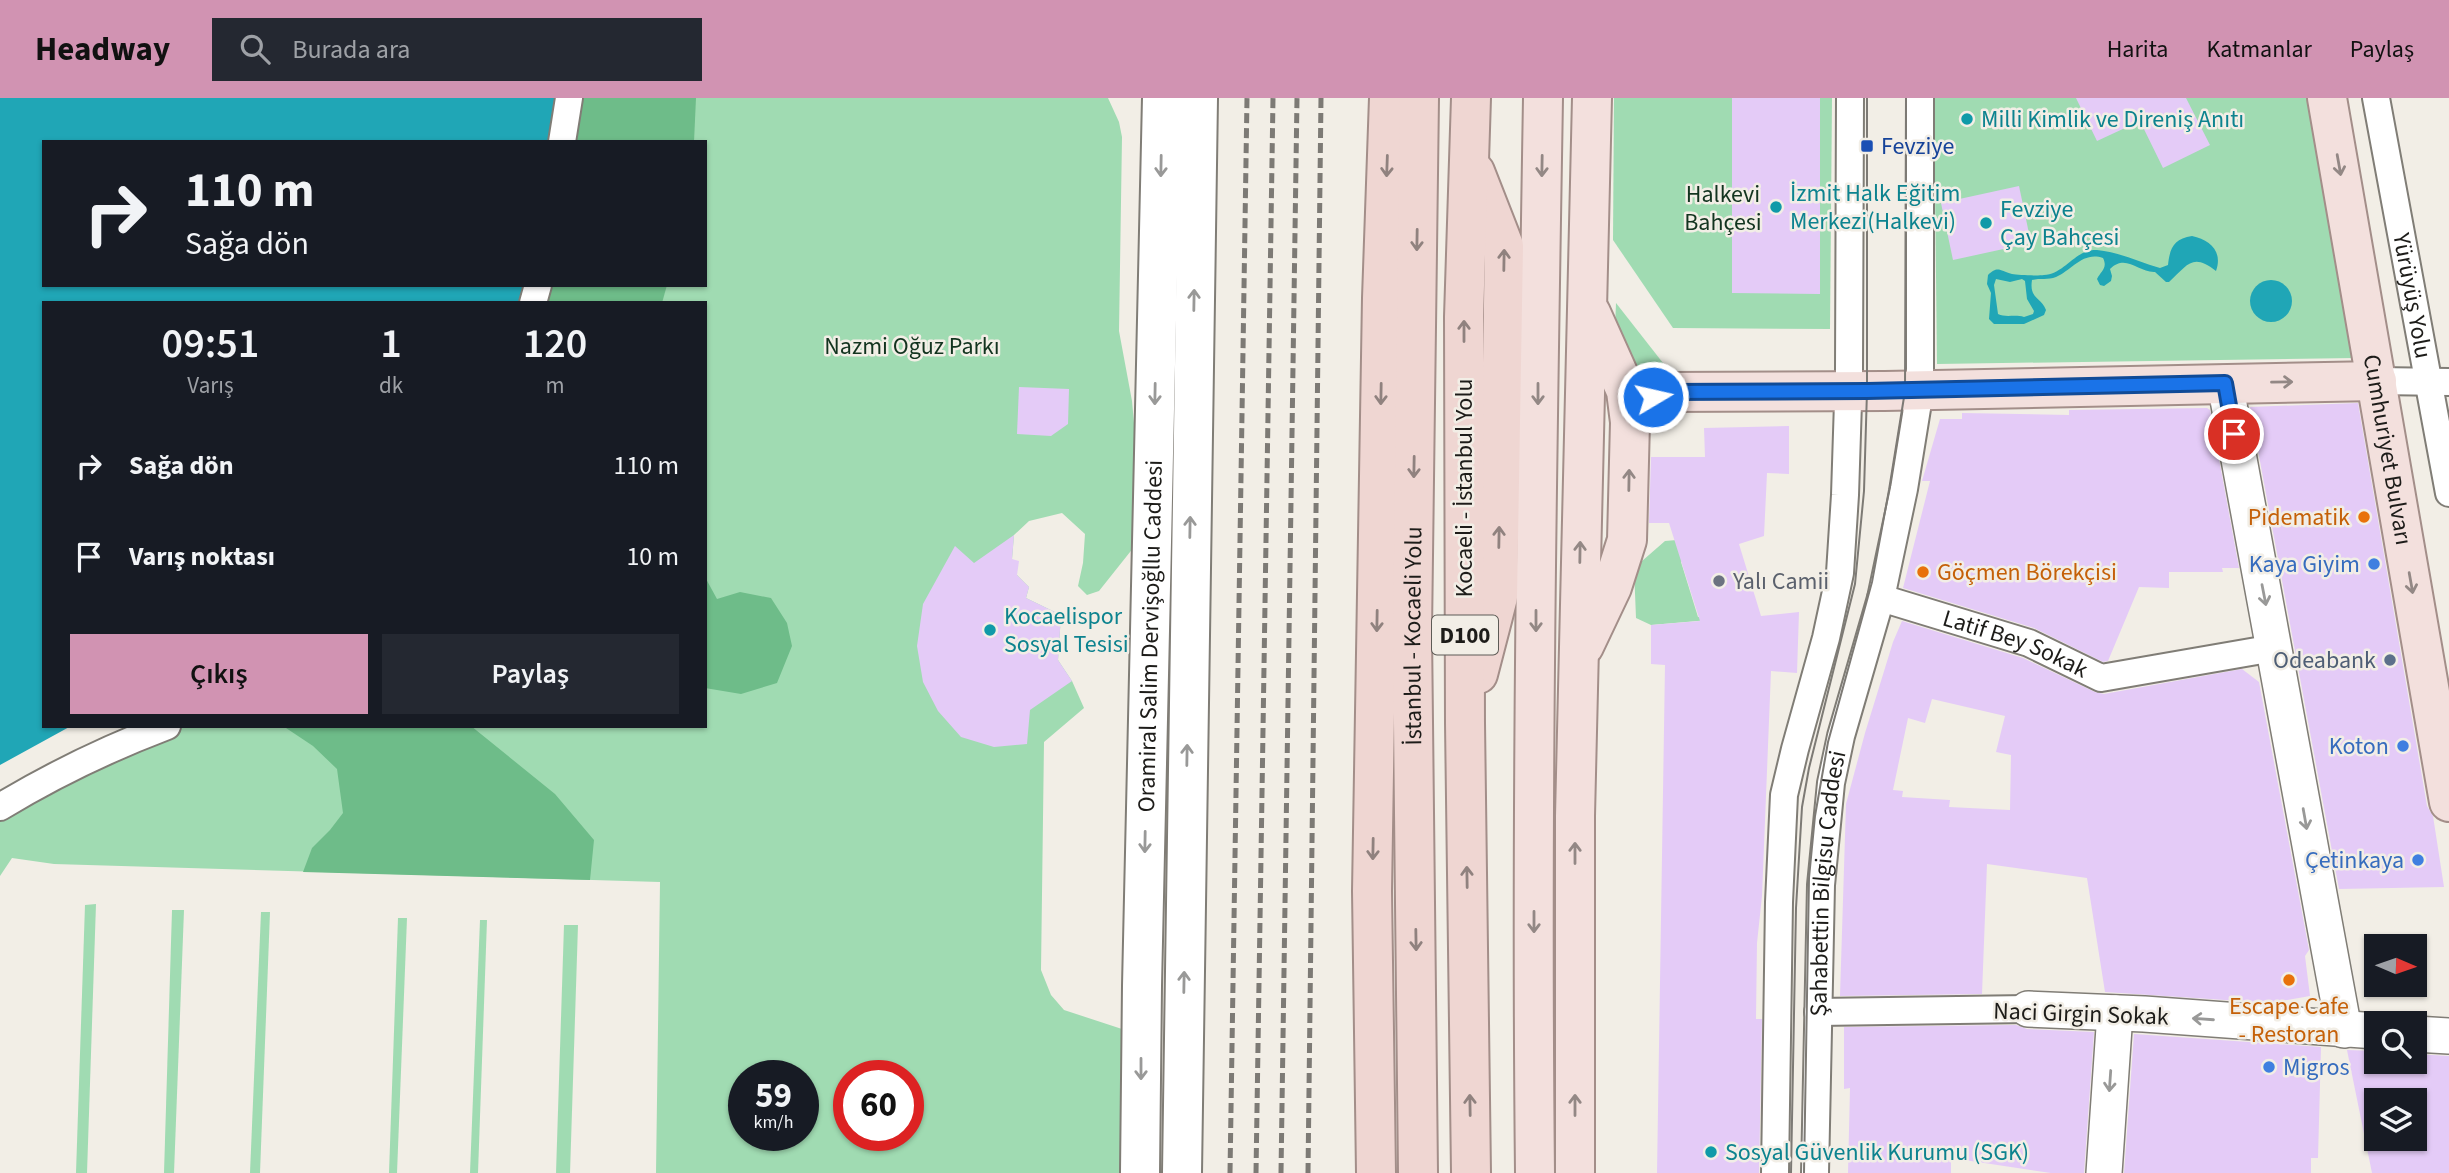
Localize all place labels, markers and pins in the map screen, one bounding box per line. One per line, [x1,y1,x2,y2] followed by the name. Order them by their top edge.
[1981,102,2244,137] place label: Milli Kimlik ve Direniş Anıtı
[1959,111,1975,127] marker: Milli Kimlik ve Direniş Anıtı
[1881,129,1954,164] place label: Fevziye
[1859,138,1875,154] marker: Fevziye
[1790,176,1960,239] place label: İzmit Halk Eğitim Merkezi(Halkevi)
[2000,192,2119,255] place label: Fevziye Çay Bahçesi
[1768,199,1784,215] marker: İzmit Halk Eğitim Merkezi(Halkevi)
[1978,215,1994,231] marker: Fevziye Çay Bahçesi
[2204,404,2264,464] pin
[2248,500,2350,535] place label: Pidematik
[2356,509,2372,525] marker: Pidematik
[2249,547,2360,582] place label: Kaya Giyim
[1937,555,2117,590] place label: Göçmen Börekçisi
[2366,556,2382,572] marker: Kaya Giyim
[1732,564,1829,599] place label: Yalı Camii
[1915,564,1931,580] marker: Göçmen Börekçisi
[1711,573,1727,589] marker: Yalı Camii
[1004,599,1129,662] place label: Kocaelispor Sosyal Tesisi
[982,622,998,638] marker: Kocaelispor Sosyal Tesisi
[2273,643,2376,678] place label: Odeabank
[2382,652,2398,668] marker: Odeabank
[2329,729,2389,764] place label: Koton
[2395,738,2411,754] marker: Koton
[2305,843,2404,878] place label: Çetinkaya
[2410,852,2426,868] marker: Çetinkaya
[2281,972,2297,988] marker: Escape Cafe - Restoran
[2229,989,2349,1052] place label: Escape Cafe - Restoran
[2283,1050,2350,1085] place label: Migros
[2261,1059,2277,1075] marker: Migros
[1725,1135,2029,1170] place label: Sosyal Güvenlik Kurumu (SGK)
[1703,1144,1719,1160] marker: Sosyal Güvenlik Kurumu (SGK)

